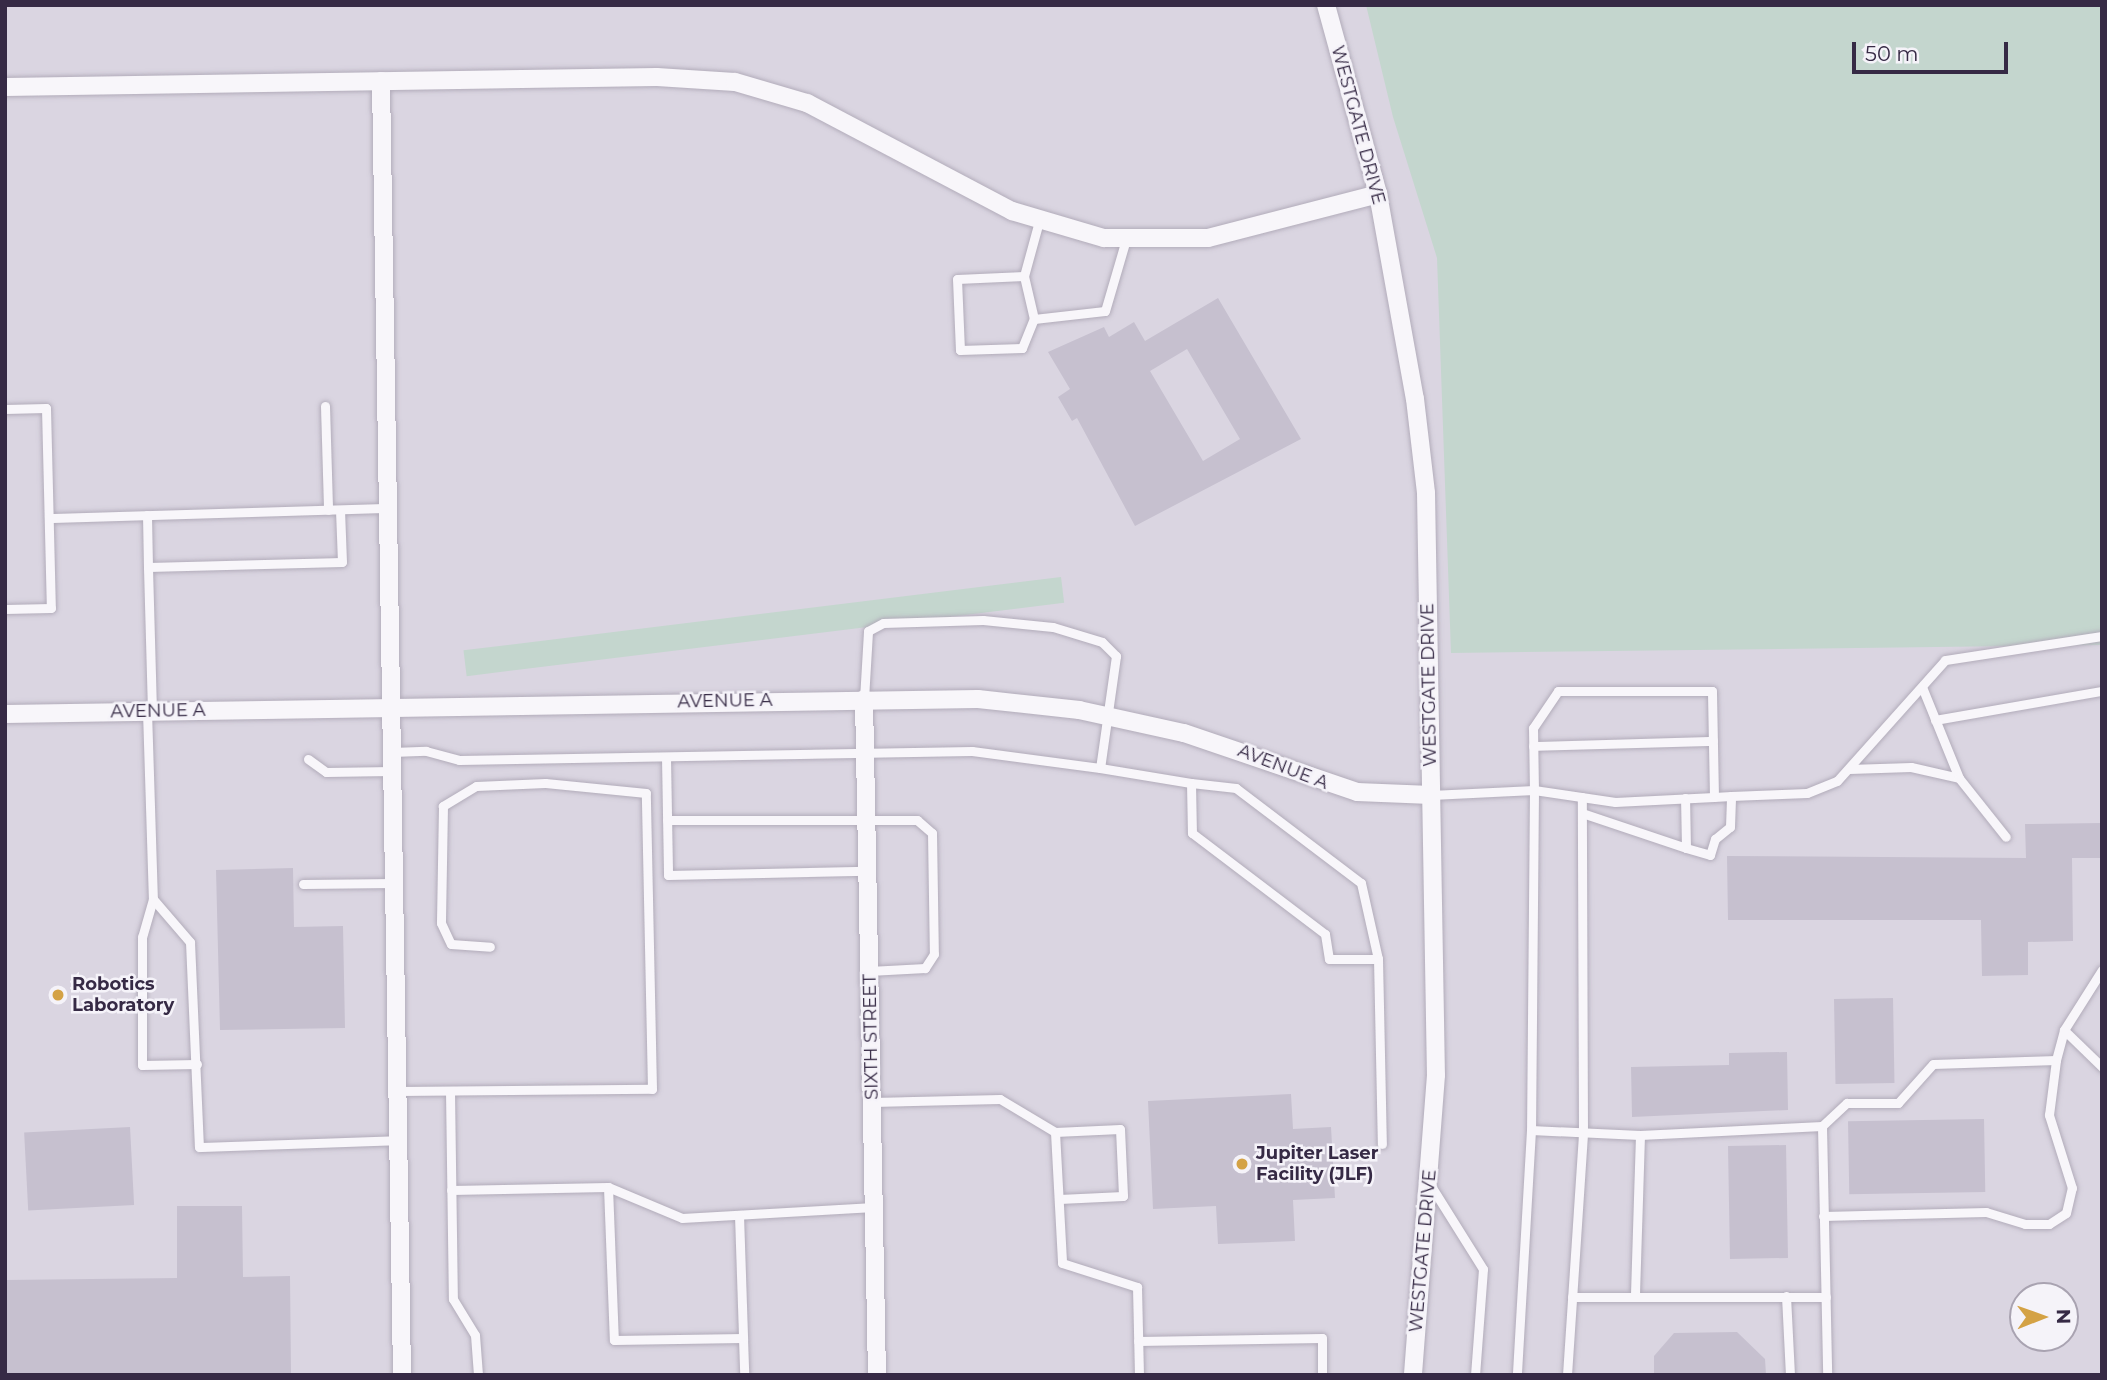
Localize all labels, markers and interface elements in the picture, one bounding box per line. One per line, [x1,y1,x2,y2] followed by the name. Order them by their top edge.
[1855,28,2011,72] scale bar
[1865,41,1919,66] text: 50 m
[1326,43,1390,207] street label: WESTGATE DRIVE
[1417,603,1441,767] street label: WESTGATE DRIVE
[677,689,773,713] street label: AVENUE A
[110,699,206,723] street label: AVENUE A
[1235,740,1331,794] street label: AVENUE A
[72,974,174,1016] place label: Robotics Laboratory
[859,974,883,1100] street label: SIXTH STREET
[50,987,66,1003] marker: Robotics Laboratory
[1256,1143,1378,1186] place label: Jupiter Laser Facility (JLF)
[1234,1156,1250,1172] marker: Jupiter Laser Facility (JLF)
[1405,1169,1441,1333] street label: WESTGATE DRIVE
[2009,1282,2079,1352] north arrow
[2052,1309,2075,1325] text: N

